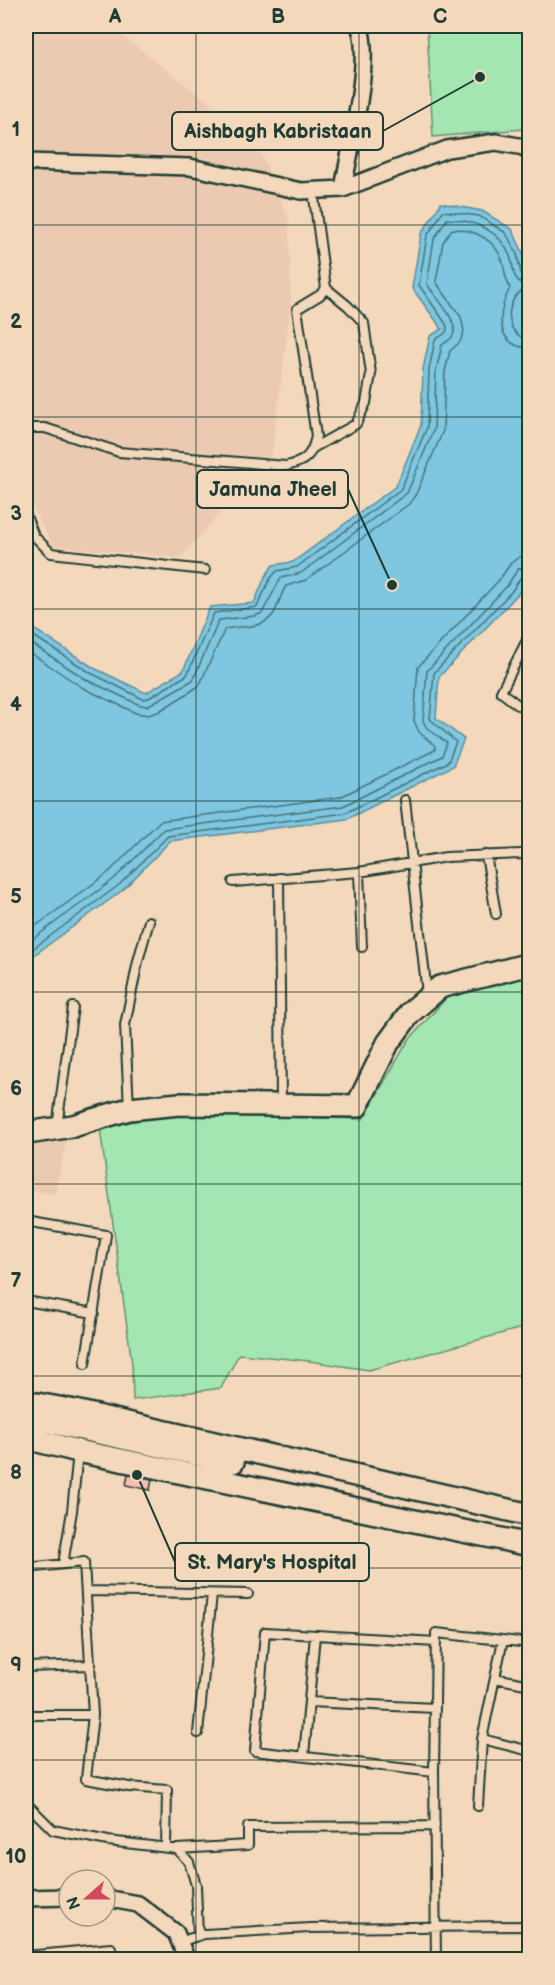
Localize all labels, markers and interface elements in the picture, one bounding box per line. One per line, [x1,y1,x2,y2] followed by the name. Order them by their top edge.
[108,5,122,29] text: A
[271,5,285,29] text: B
[433,5,447,29] text: C
[172,112,383,150] callout: Aishbagh Kabristaan
[12,118,20,142] text: 1
[183,120,372,144] text: Aishbagh Kabristaan
[10,310,22,334] text: 2
[197,470,348,508] callout: Jamuna Jheel
[209,478,337,502] text: Jamuna Jheel
[10,502,22,526] text: 3
[10,693,22,717] text: 4
[10,885,22,909] text: 5
[10,1077,22,1101] text: 6
[10,1269,22,1293] text: 7
[10,1461,22,1485] text: 8
[175,1543,369,1581] callout: St. Mary's Hospital
[187,1551,357,1575] text: St. Mary's Hospital
[10,1653,22,1677] text: 9
[6,1845,26,1869] text: 10
[57,1868,117,1928] north arrow
[63,1894,85,1912] text: N

